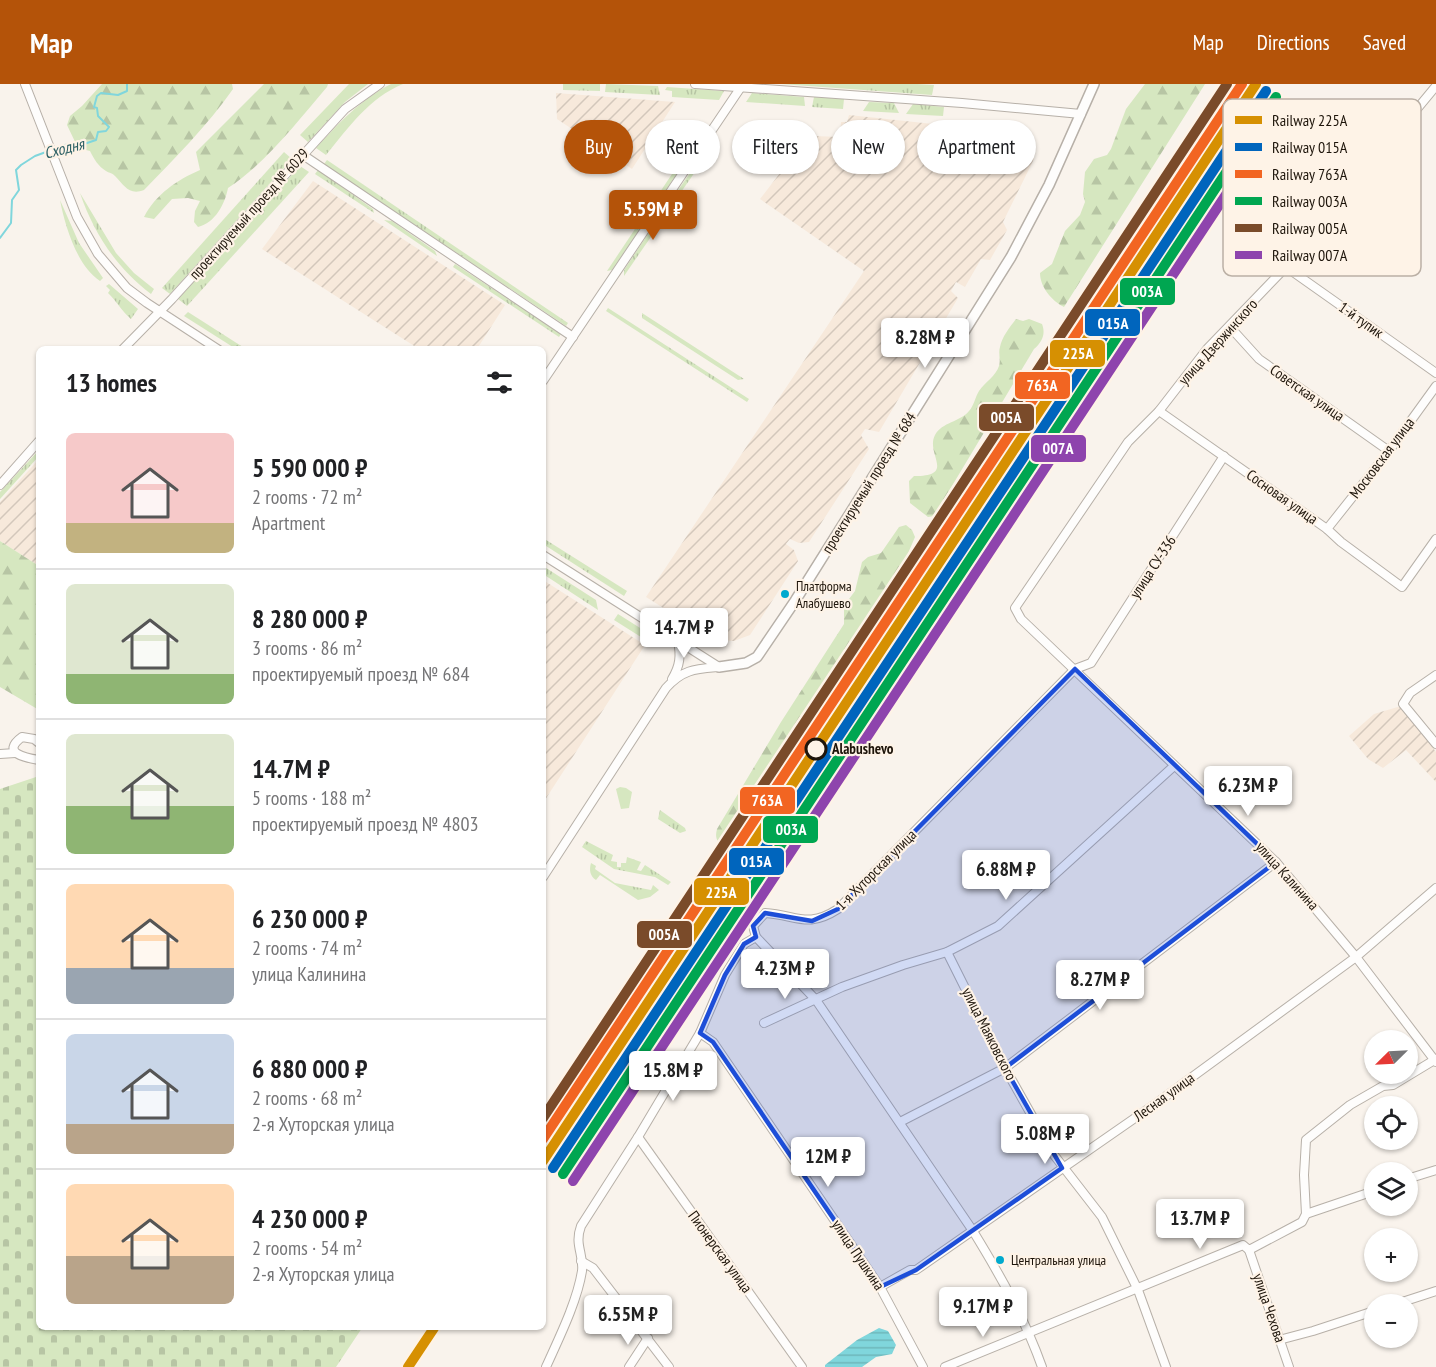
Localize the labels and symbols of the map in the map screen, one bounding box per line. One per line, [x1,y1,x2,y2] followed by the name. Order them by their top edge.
[1223,99,1421,276] legend
[1272,110,1348,130] text: Railway 225А
[42,133,88,163] water label: Сходня
[1272,137,1348,157] text: Railway 015А
[185,144,313,283] street label: проектируемый проезд № 6029
[1272,164,1348,184] text: Railway 763А
[598,190,708,241] pin: 5.59M ₽
[1272,191,1348,211] text: Railway 003А
[1272,218,1348,238] text: Railway 005А
[1272,245,1348,265] text: Railway 007А
[1119,277,1176,306] line badge: 003А
[1132,281,1163,301] text: 003А
[1174,295,1261,389] street label: улица Дзержинского
[1335,297,1387,342] street label: 1-й тупик
[1084,308,1141,337] line badge: 015А
[1098,313,1129,333] text: 015А
[870,318,980,369] pin: 8.28M ₽
[1049,339,1106,368] line badge: 225А
[1063,343,1094,363] text: 225А
[1266,360,1348,425] street label: Советская улица
[1014,371,1071,400] line badge: 763А
[1027,375,1058,395] text: 763А
[978,403,1035,432] line badge: 005А
[991,407,1022,427] text: 005А
[817,408,920,557] street label: проектируемый проезд № 684
[1345,413,1418,502] street label: Московская улица
[1030,434,1087,463] line badge: 007А
[1043,438,1074,458] text: 007А
[1243,465,1322,528] street label: Сосновая улица
[1125,532,1180,602] street label: улица СУ-336
[796,577,852,612] place label: Платформа Алабушево
[779,588,791,600] marker: Платформа Алабушево
[629,608,739,659] pin: 14.7M ₽
[805,738,827,760] marker: Alabushevo
[831,739,894,758] place label: Alabushevo
[1193,766,1303,817] pin: 6.23M ₽
[739,786,796,815] line badge: 763А
[752,790,783,810] text: 763А
[762,815,819,844] line badge: 003А
[776,819,807,839] text: 003А
[831,825,920,914] street label: 1-я Хуторская улица
[1252,837,1323,914] street label: улица Калинина
[728,847,785,876] line badge: 015А
[951,850,1061,901] pin: 6.88M ₽
[741,851,772,871] text: 015А
[693,877,750,906] line badge: 225А
[706,882,737,902] text: 225А
[636,920,693,949] line badge: 005А
[649,924,680,944] text: 005А
[730,949,840,1000] pin: 4.23M ₽
[1045,960,1155,1011] pin: 8.27M ₽
[958,984,1021,1083] street label: улица Маяковского
[1364,1030,1418,1084] north arrow
[618,1051,728,1102] pin: 15.8M ₽
[1129,1068,1198,1126] street label: Лесная улица
[990,1114,1100,1165] pin: 5.08M ₽
[786,1137,870,1188] pin: 12M ₽
[1145,1199,1255,1250] pin: 13.7M ₽
[684,1207,757,1297] street label: Пионерская улица
[828,1216,889,1294] street label: улица Пушкина
[1011,1251,1106,1269] place label: Центральная улица
[994,1254,1006,1266] marker: Центральная улица
[1249,1271,1290,1345] street label: улица Чехова
[928,1287,1038,1338] pin: 9.17M ₽
[573,1295,683,1346] pin: 6.55M ₽

